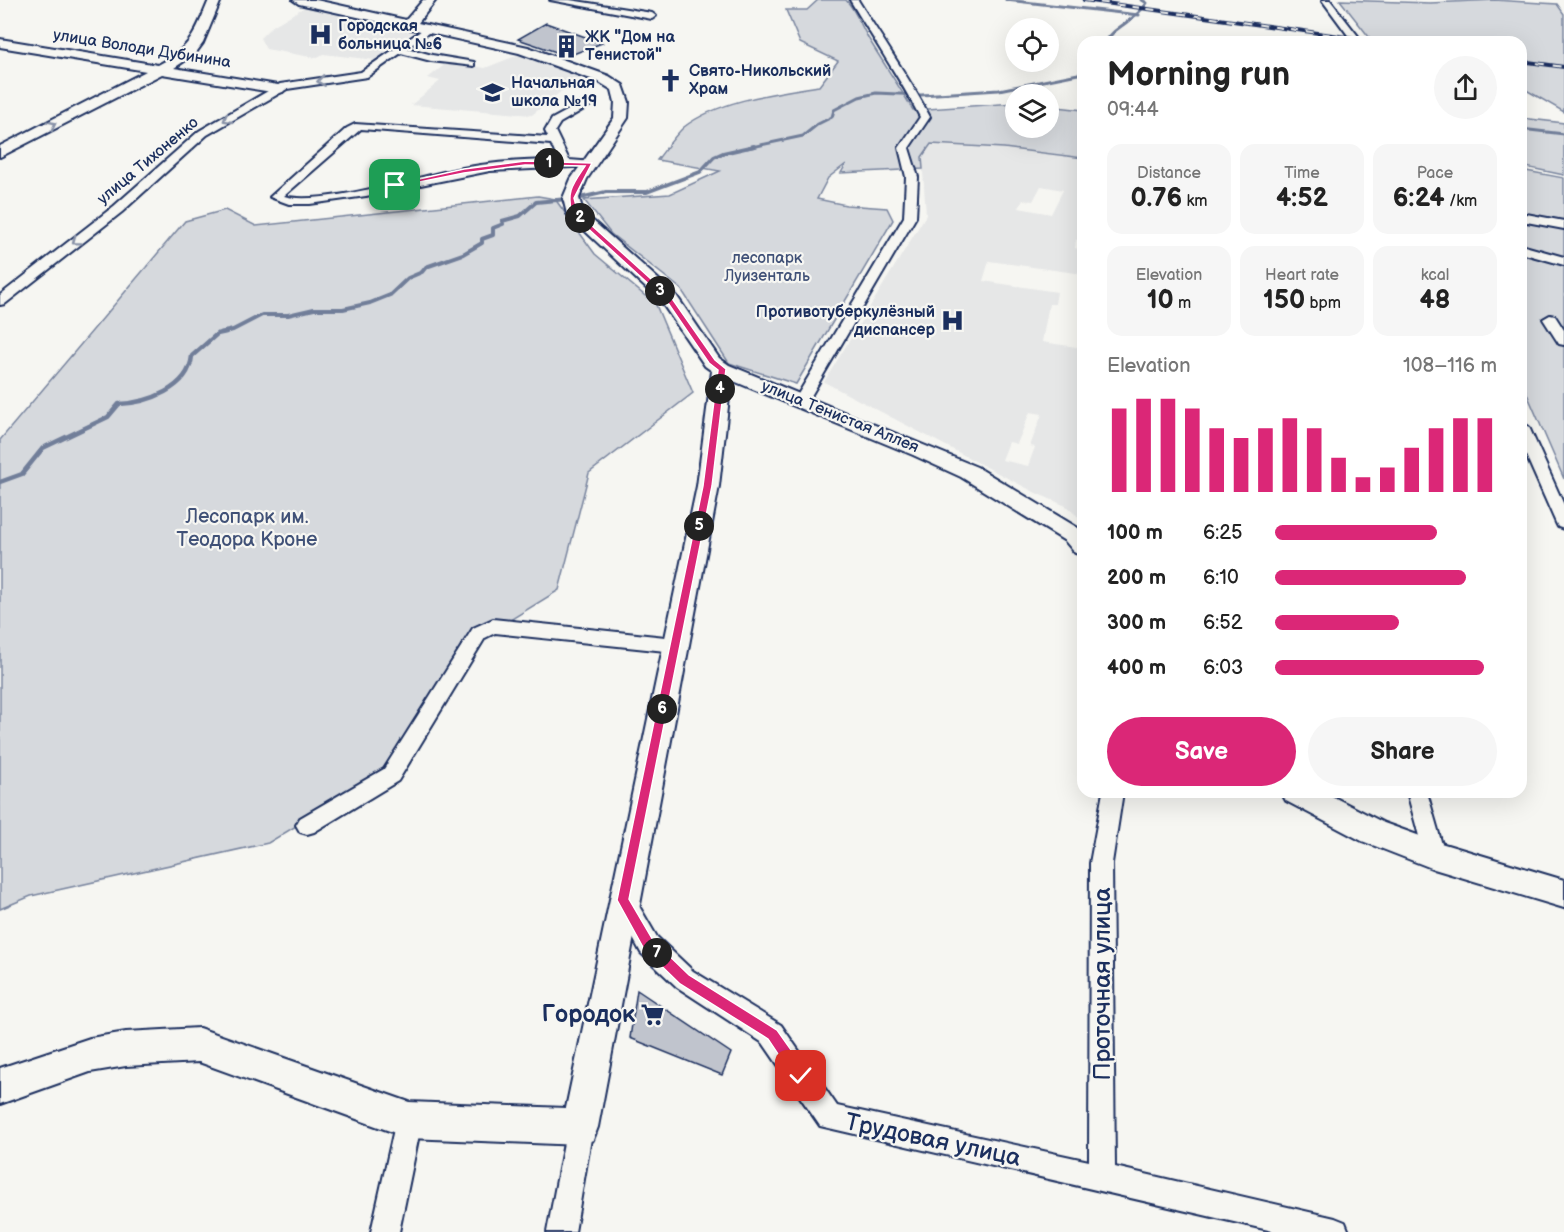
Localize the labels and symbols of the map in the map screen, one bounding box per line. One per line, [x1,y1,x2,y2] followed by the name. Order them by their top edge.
[338,17,443,54] place label: Городская больница №6
[307,22,333,48] hospital icon: Городская больница №6
[52,26,233,73] street label: улица Володи Дубинина
[585,28,675,65] place label: ЖК "Дом на Тенистой"
[554,33,580,59] building icon: ЖК "Дом на Тенистой"
[688,62,831,99] place label: Свято-Никольский Храм
[658,67,684,93] church icon: Свято-Никольский Храм
[316,74,325,86] one-way arrow
[511,74,597,111] place label: Начальная школа №19
[480,79,506,105] school or university icon: Начальная школа №19
[223,111,233,123] one-way arrow
[94,113,202,209] street label: улица Тихоненко
[46,121,56,132] one-way arrow
[534,148,564,178] pin: 1
[369,159,420,210] pin
[565,203,595,233] pin: 2
[72,233,83,244] one-way arrow
[723,249,810,286] park label: лесопарк Луизенталь
[645,276,675,306] pin: 3
[756,303,936,340] place label: Противотуберкулёзный диспансер
[940,308,966,334] hospital icon: Противотуберкулёзный диспансер
[705,374,735,404] pin: 4
[759,377,922,457] street label: улица Тенистая Аллея
[177,505,317,552] park label: Лесопарк им. Теодора Кроне
[684,511,714,541] pin: 5
[647,694,677,724] pin: 6
[1088,887,1117,1081] street label: Проточная улица
[642,938,672,968] pin: 7
[542,1000,636,1029] place label: Городок
[640,1001,666,1027] supermarket icon: Городок
[775,1050,826,1101] pin
[843,1107,1023,1173] street label: Трудовая улица

